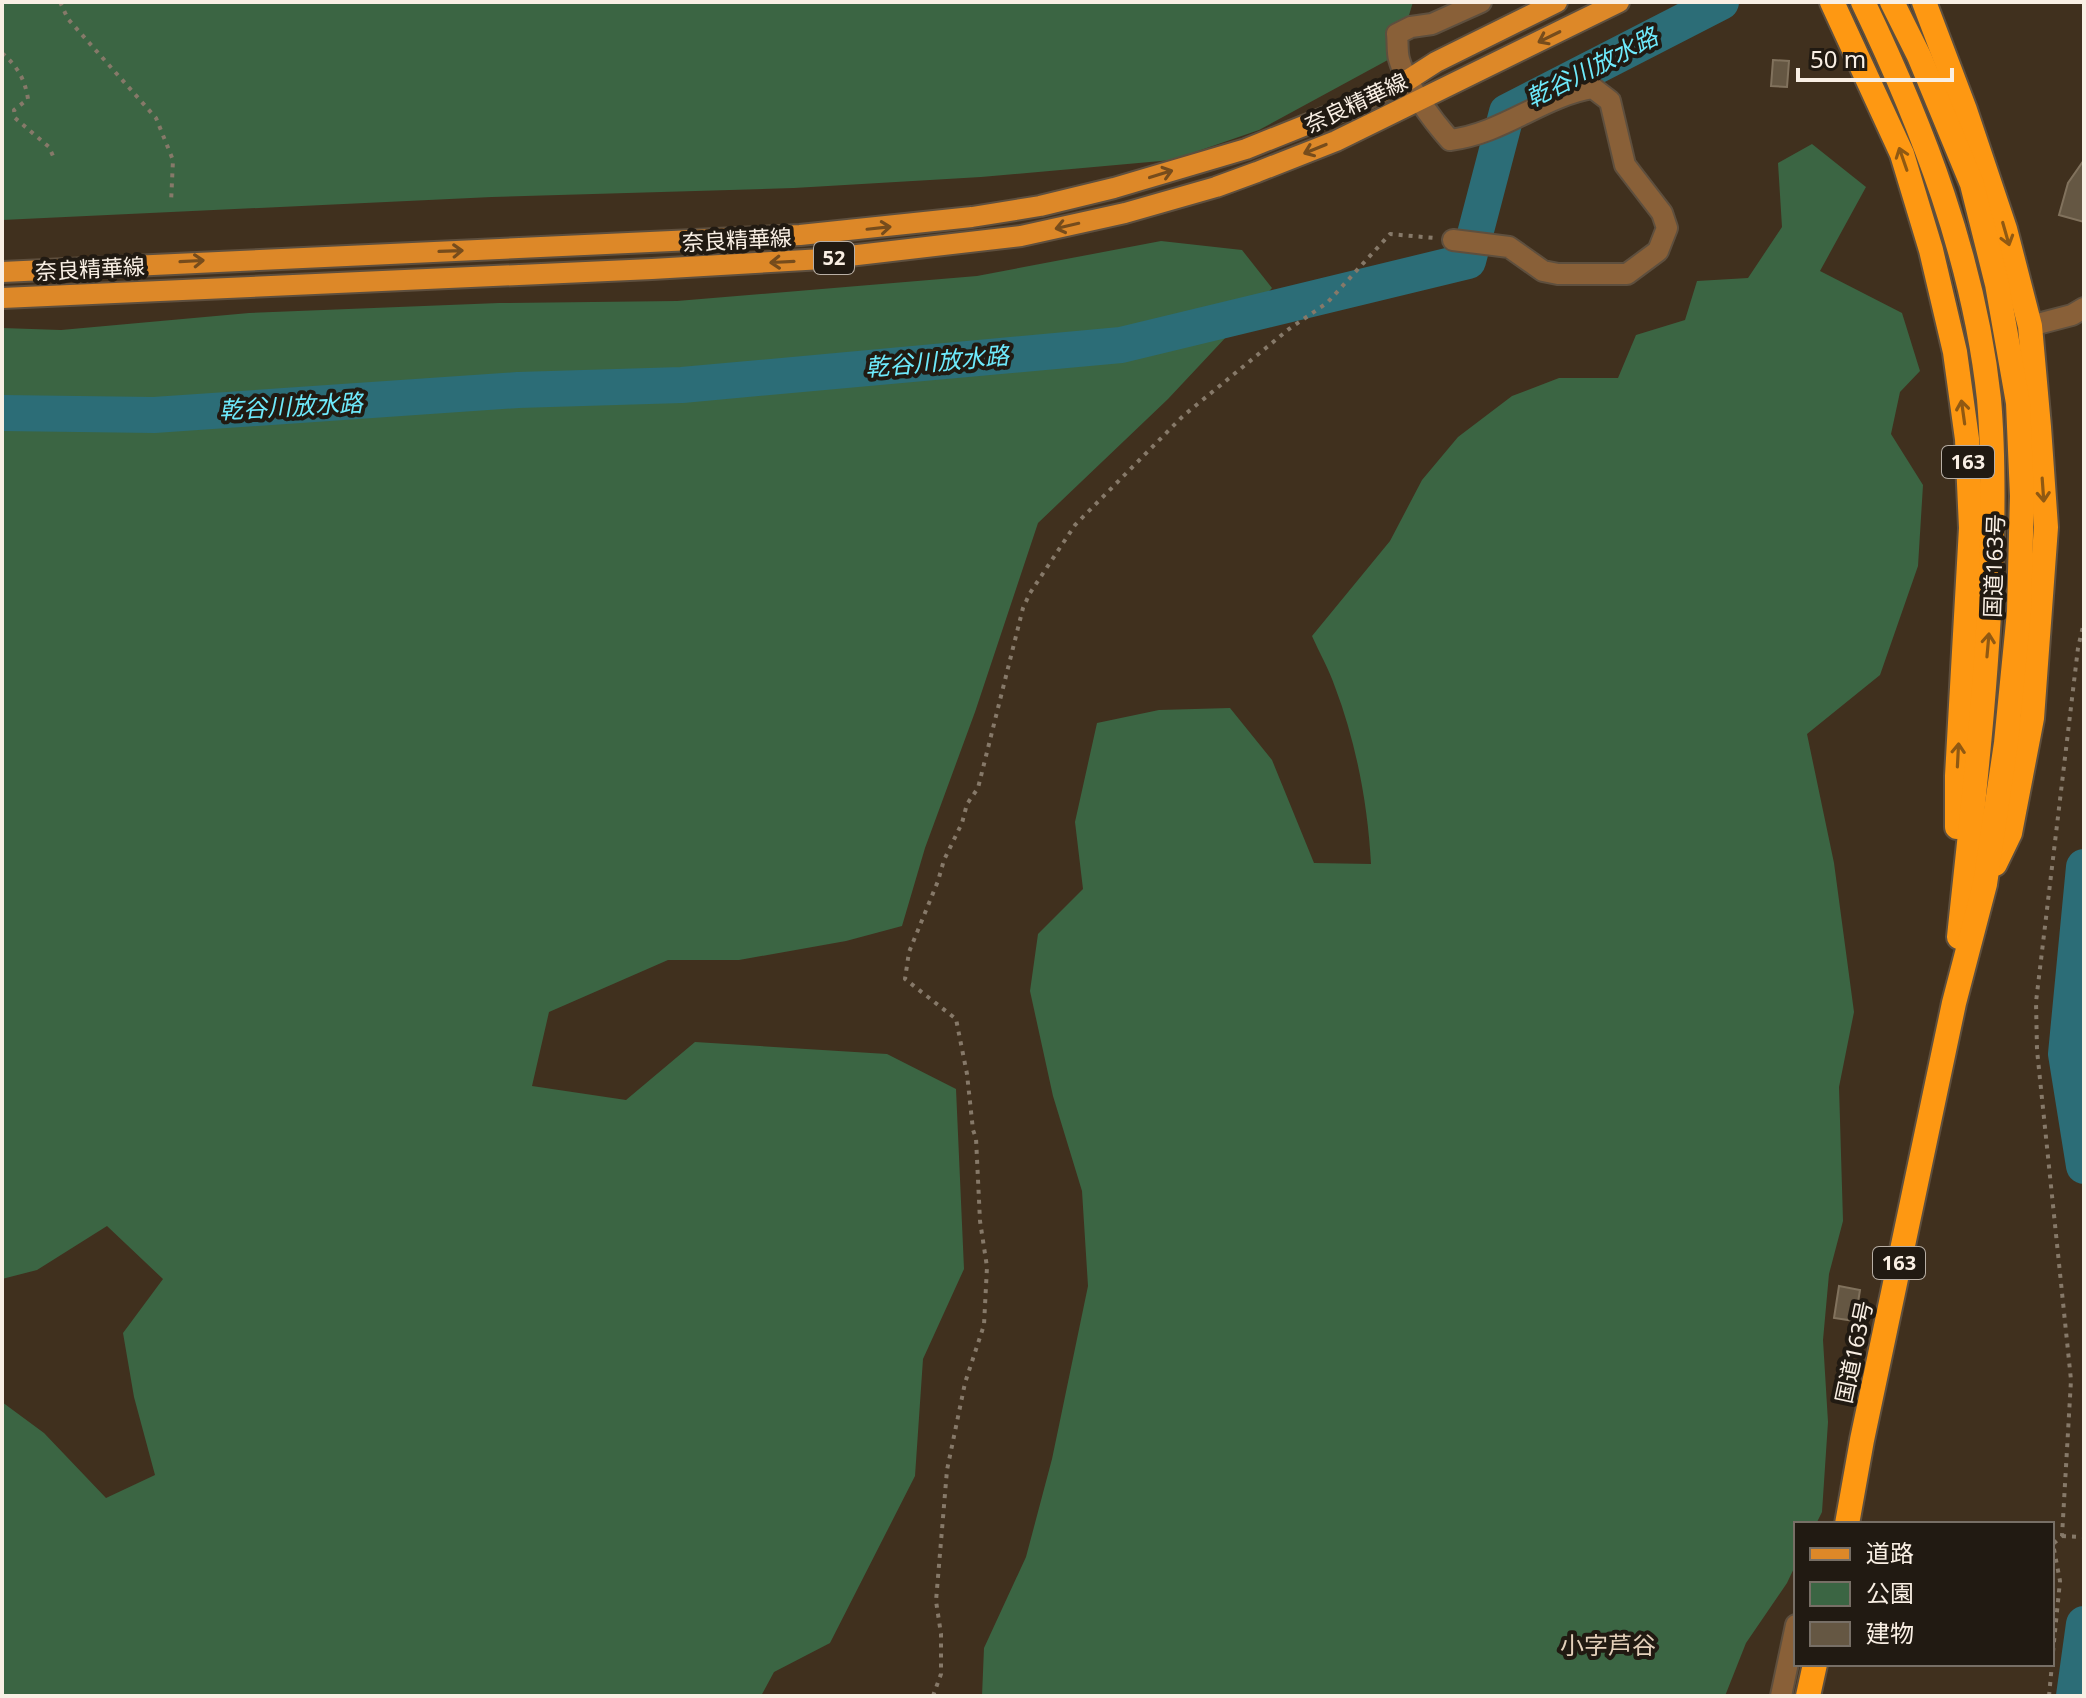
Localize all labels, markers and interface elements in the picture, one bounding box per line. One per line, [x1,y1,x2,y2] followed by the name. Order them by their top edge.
[1520,18,1665,114] water label: 乾谷川放水路
[1538,30,1562,45] one-way arrow
[1798,32,1952,82] scale bar
[1810,42,1866,75] text: 50 m
[1299,65,1412,139] street label: 奈良精華線
[1303,143,1328,158] one-way arrow
[1895,147,1910,172] one-way arrow
[1148,166,1173,180] one-way arrow
[1055,219,1080,234] one-way arrow
[865,220,892,235] one-way arrow
[1999,220,2014,246] one-way arrow
[681,221,793,257] street label: 奈良精華線
[814,242,854,274] road number: 52
[437,243,464,258] one-way arrow
[34,250,146,286] street label: 奈良精華線
[178,254,205,269] one-way arrow
[769,254,796,269] one-way arrow
[864,338,1012,383] water label: 乾谷川放水路
[218,385,366,426] water label: 乾谷川放水路
[1955,400,1970,425] one-way arrow
[1942,446,1994,478] road number: 163
[2036,476,2051,503] one-way arrow
[1976,514,2010,618] street label: 国道163号
[1980,632,1995,659] one-way arrow
[1951,742,1966,769] one-way arrow
[1873,1247,1925,1279] road number: 163
[1828,1298,1878,1406] street label: 国道163号
[1794,1522,2054,1666] legend
[1866,1536,1914,1569] text: 道路
[1866,1576,1914,1609] text: 公園
[1866,1616,1914,1649] text: 建物
[1560,1628,1656,1661] district label: 小字芦谷

